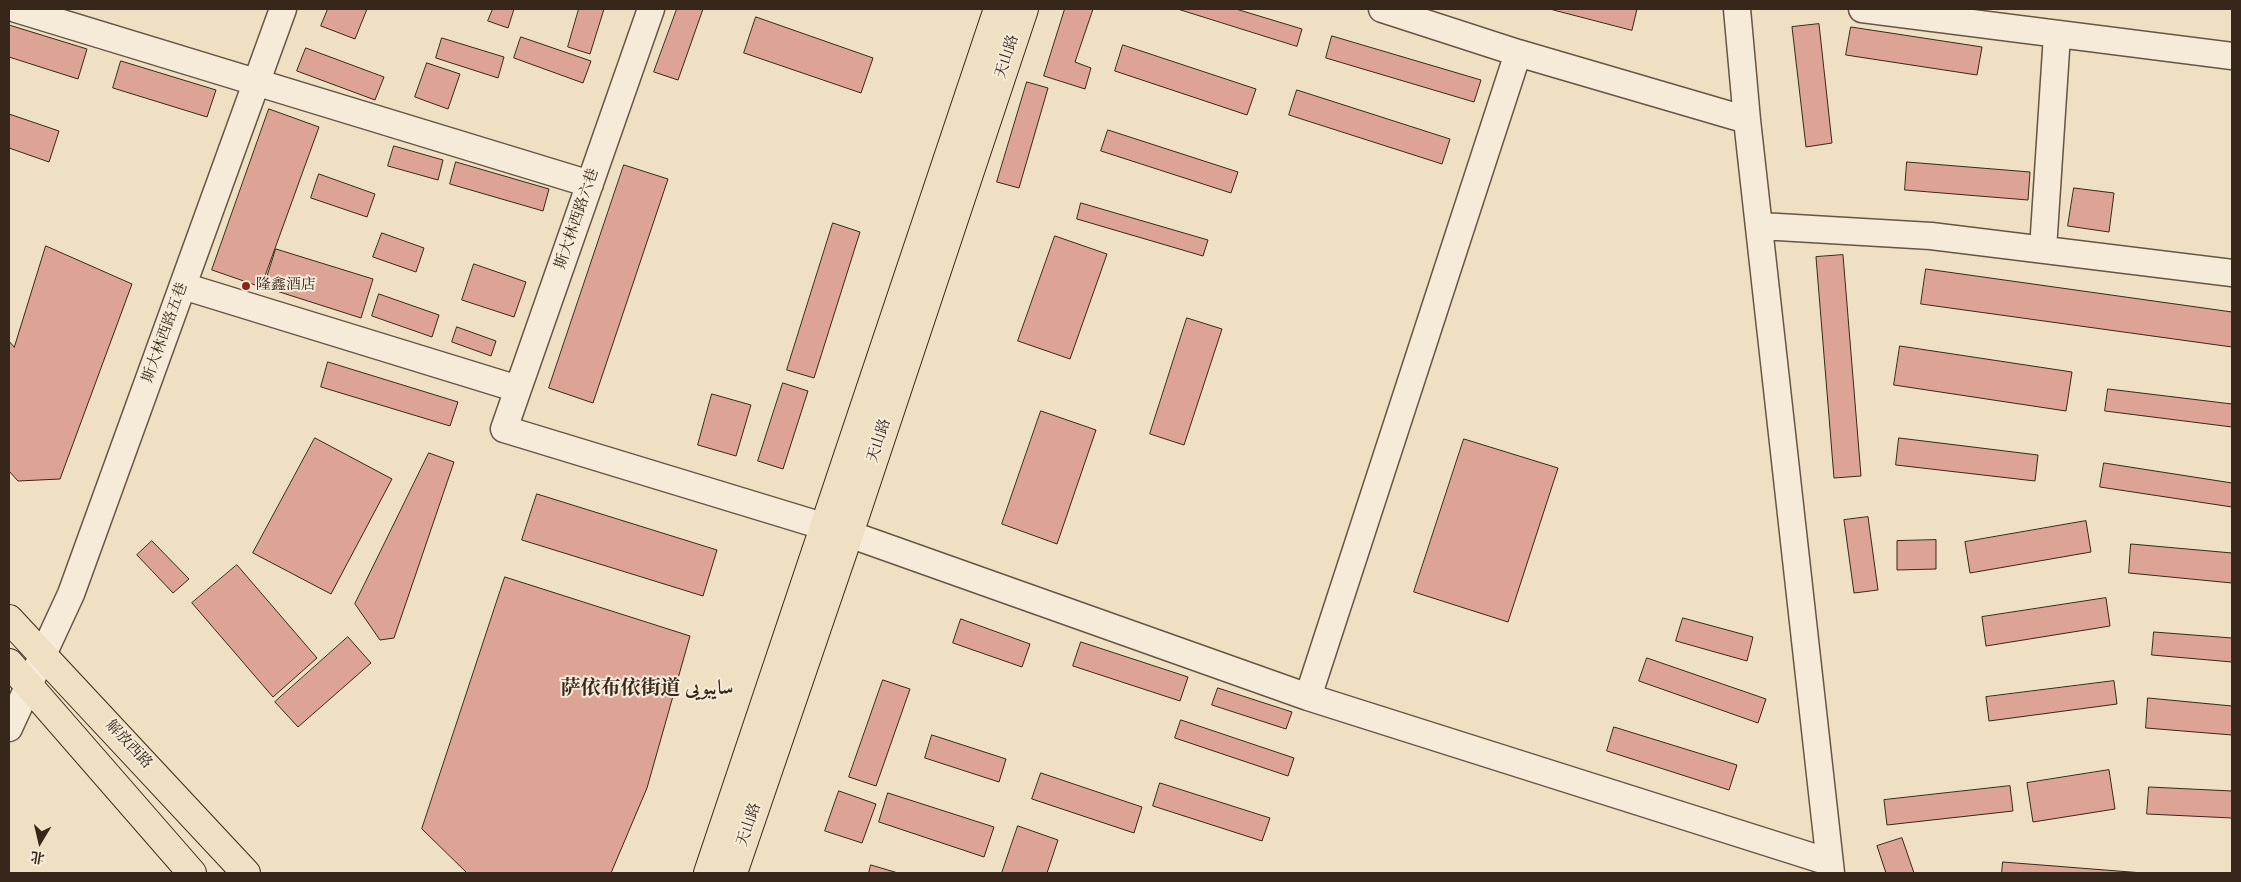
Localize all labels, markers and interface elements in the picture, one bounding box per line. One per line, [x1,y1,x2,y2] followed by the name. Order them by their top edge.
[992,33,1024,81] street label: 天山路
[552,166,604,272] street label: 斯大林西路六巷
[256,277,316,295] place label: 隆鑫酒店
[240,280,252,292] marker: 隆鑫酒店
[140,281,192,385] street label: 斯大林西路五巷
[864,417,896,465] street label: 天山路
[561,678,733,702] district label: 萨依布依街道 سايبويى
[101,717,155,773] street label: 解放西路
[734,801,766,849] street label: 天山路
[15,817,65,867] north arrow
[29,847,46,867] text: 北

